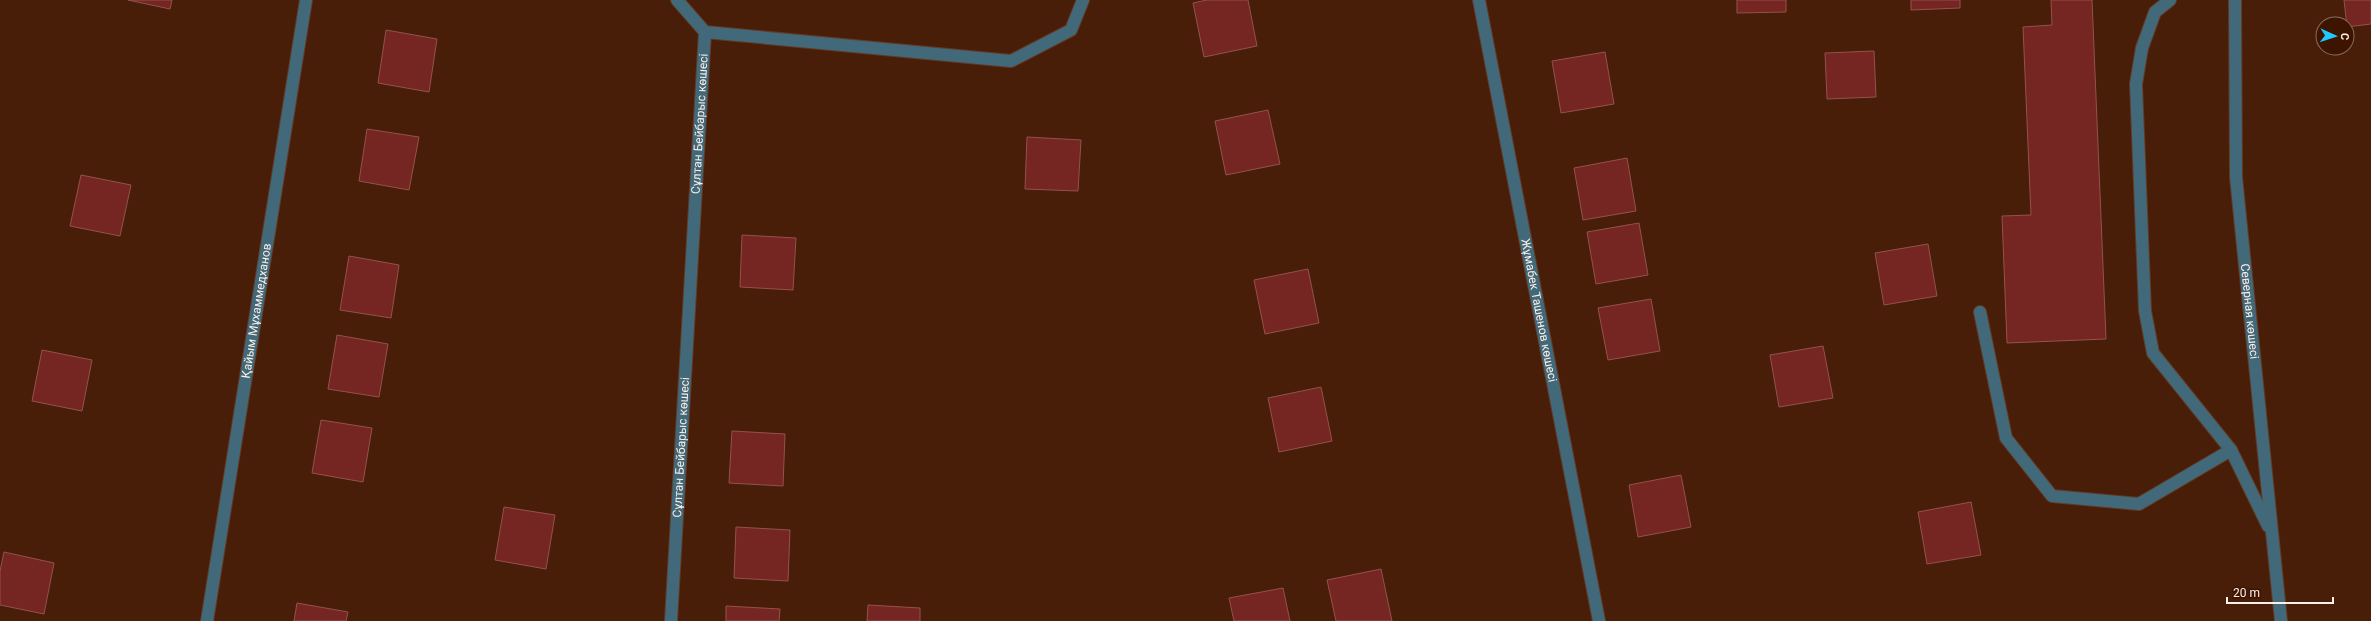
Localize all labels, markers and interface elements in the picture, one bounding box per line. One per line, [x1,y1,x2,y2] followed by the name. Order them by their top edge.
[2315,16,2355,56] north arrow
[2338,33,2351,40] text: С
[689,53,711,195] street label: Сұлтан Бейбарыс көшесі
[1518,237,1560,383] street label: Жұмабек Ташенов көшесі
[239,242,274,379] street label: Қайым Мұхаммедханов
[2238,263,2261,360] street label: Северная көшесі
[670,377,692,518] street label: Сұлтан Бейбарыс көшесі
[2227,579,2333,605] scale bar
[2233,586,2260,600] text: 20 m

